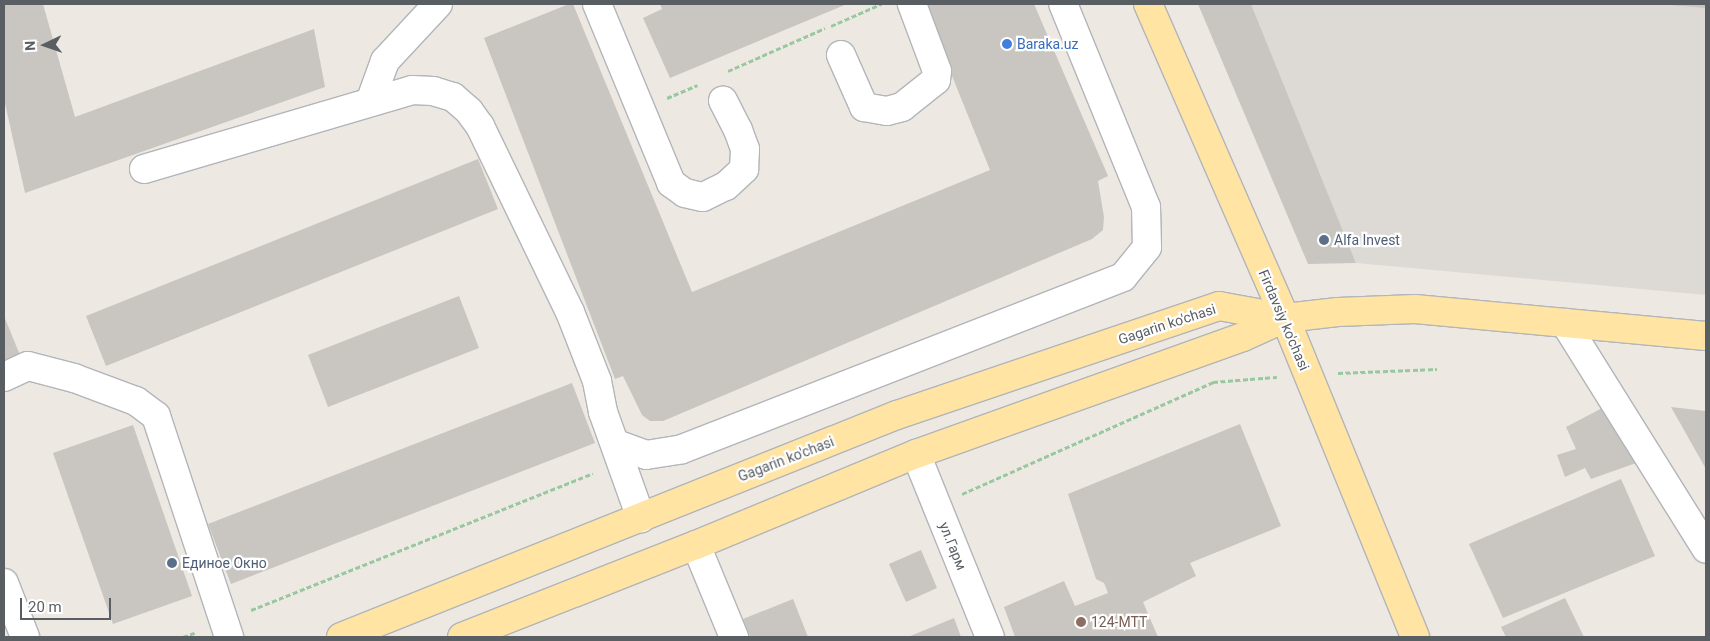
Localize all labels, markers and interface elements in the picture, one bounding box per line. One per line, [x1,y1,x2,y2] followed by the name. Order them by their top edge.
[20,20,70,70] north arrow
[1017,36,1078,52] place label: Baraka.uz
[1001,38,1013,50] marker: Baraka.uz
[22,40,38,51] text: N
[1334,232,1400,248] place label: Alfa Invest
[1318,234,1330,246] marker: Alfa Invest
[1255,267,1313,373] street label: Firdavsiy ko'chasi
[1116,300,1218,348] street label: Gagarin ko'chasi
[736,433,836,485] street label: Gagarin ko'chasi
[936,520,970,572] street label: ул.Гарм
[182,555,267,571] place label: Единое Окно
[166,557,178,569] marker: Единое Окно
[22,588,114,620] scale bar
[28,598,62,616] text: 20 m
[1091,614,1147,630] place label: 124-MTT
[1075,616,1087,628] marker: 124-MTT

